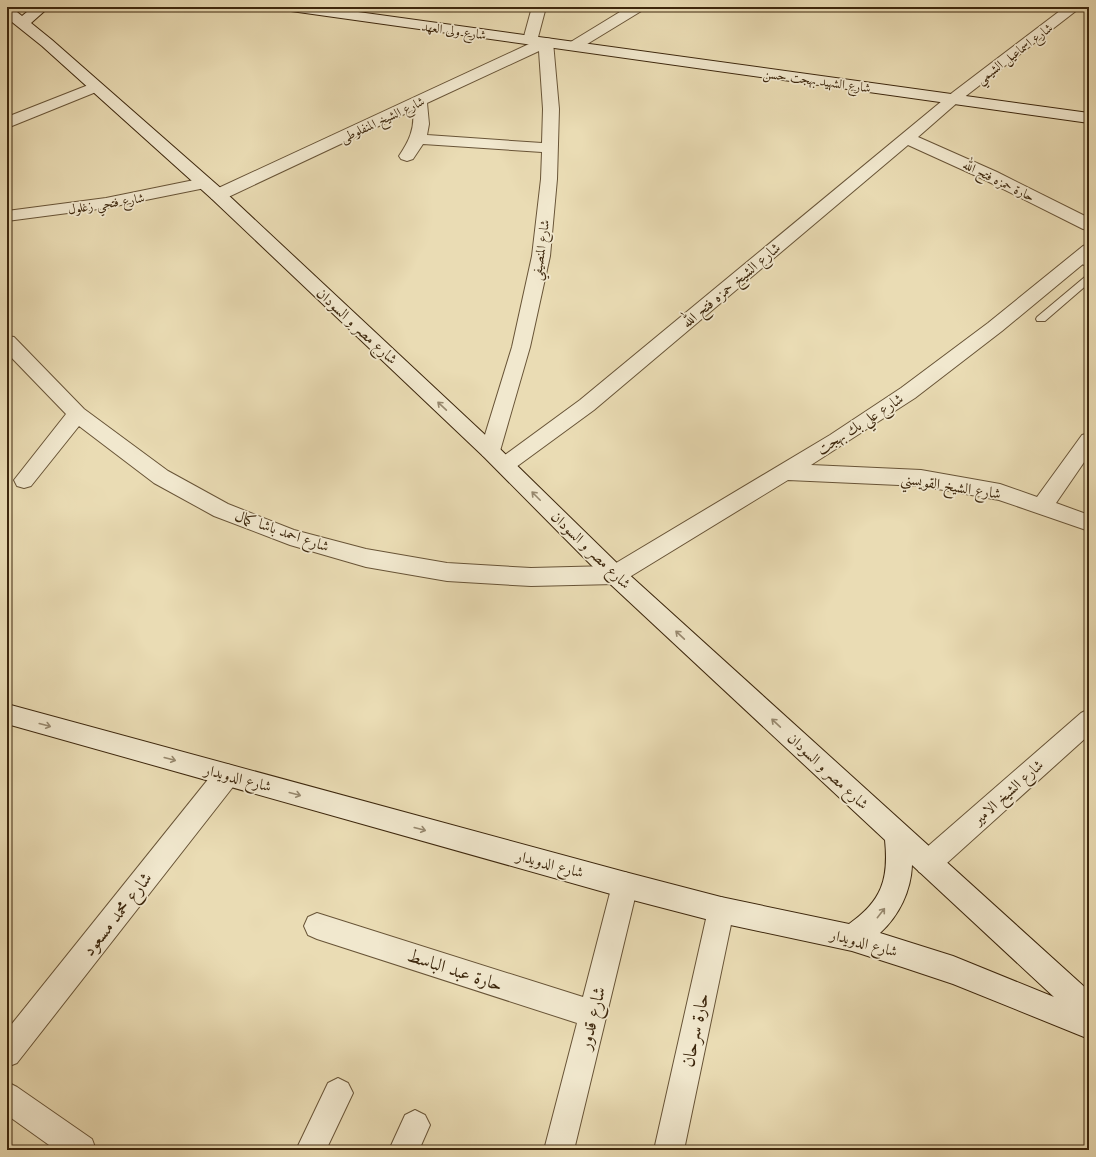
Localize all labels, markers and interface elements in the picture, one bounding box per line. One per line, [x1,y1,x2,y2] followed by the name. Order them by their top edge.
[420,18,487,46] street label: شارع ولى العهد
[973,19,1058,91] street label: شارع اسماعيل الشيمي
[762,65,872,99] street label: شارع الشهيد بهجت حسن
[337,92,429,149] street label: شارع الشيخ المنفلوطى
[959,154,1038,208] street label: حارة حمزه فتح الله
[66,189,146,222] street label: شارع فتحي زغلول
[528,219,558,282] street label: شارع المنصيفي
[676,236,787,335] street label: شارع الشيخ حمزه فتح الله
[310,283,402,371] street label: شارع مصر و السودان
[813,389,909,463] street label: شارع علي بك بهجت
[437,401,447,411] one-way arrow
[899,468,1003,508] street label: شارع الشيخ القويسني
[531,491,541,501] one-way arrow
[231,505,332,559] street label: شارع احمد باشا كمال
[545,507,635,596] street label: شارع مصر و السودان
[675,630,685,640] one-way arrow
[771,719,781,728] one-way arrow
[38,722,51,729] one-way arrow
[781,728,873,816] street label: شارع مصر و السودان
[967,755,1050,833] street label: شارع الشيخ الامير
[163,756,176,764] one-way arrow
[199,759,274,799] street label: شارع الدويدار
[288,791,301,798] one-way arrow
[414,825,427,833] one-way arrow
[511,845,586,885] street label: شارع الدويدار
[77,867,160,963] street label: شارع محمد مسعود
[877,907,886,918] one-way arrow
[825,924,900,964] street label: شارع الدويدار
[404,943,506,998] street label: حارة عبد الباسط
[572,984,614,1055] street label: شارع قدور
[675,991,716,1069] street label: حارة سرحان

